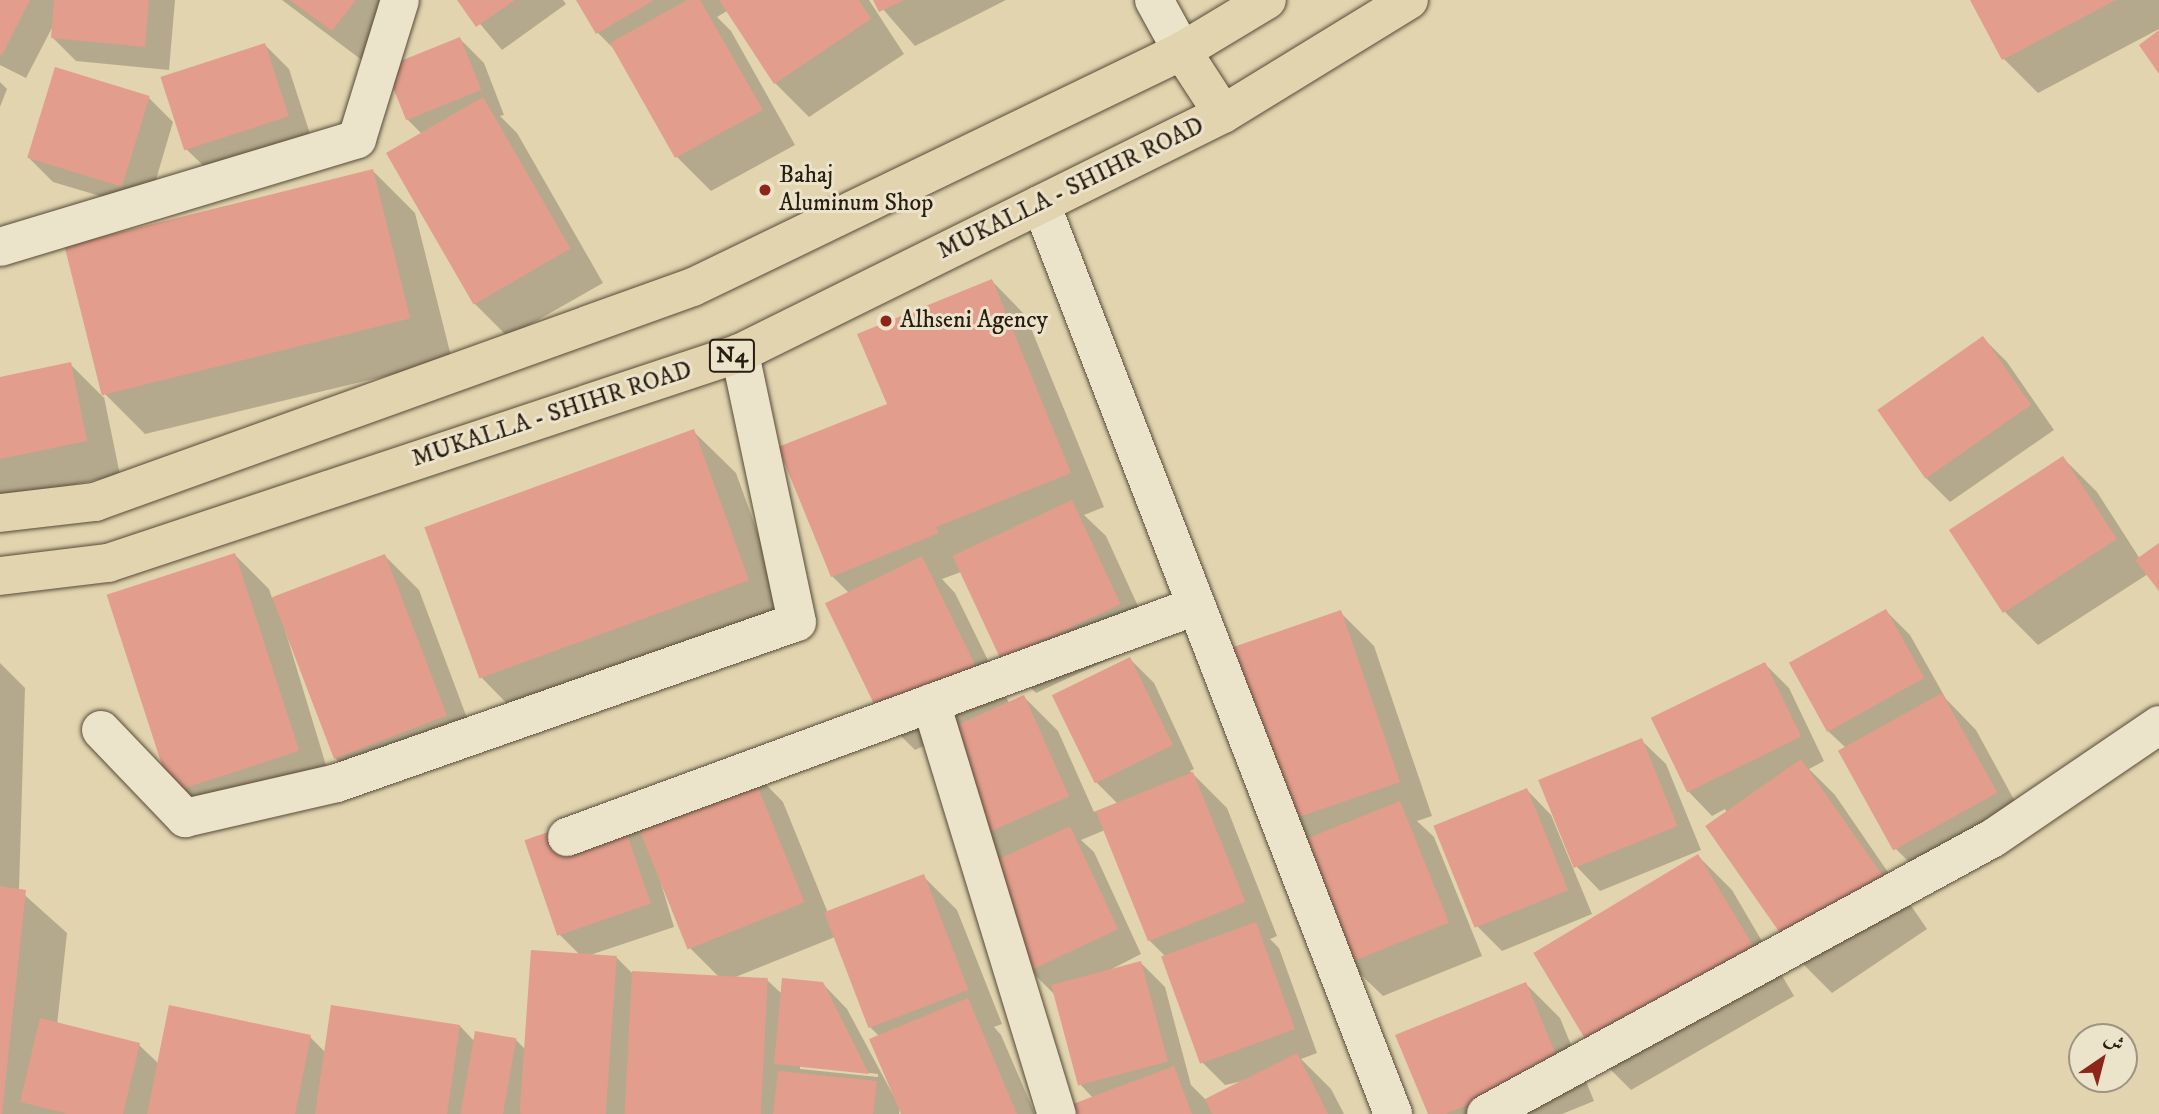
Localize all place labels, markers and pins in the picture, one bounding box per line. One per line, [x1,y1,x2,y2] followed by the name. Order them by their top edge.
[779,162,933,218] place label: Bahaj Aluminum Shop
[757,182,773,198] marker: Bahaj Aluminum Shop
[900,307,1048,335] place label: Alhseni Agency
[878,313,894,329] marker: Alhseni Agency

